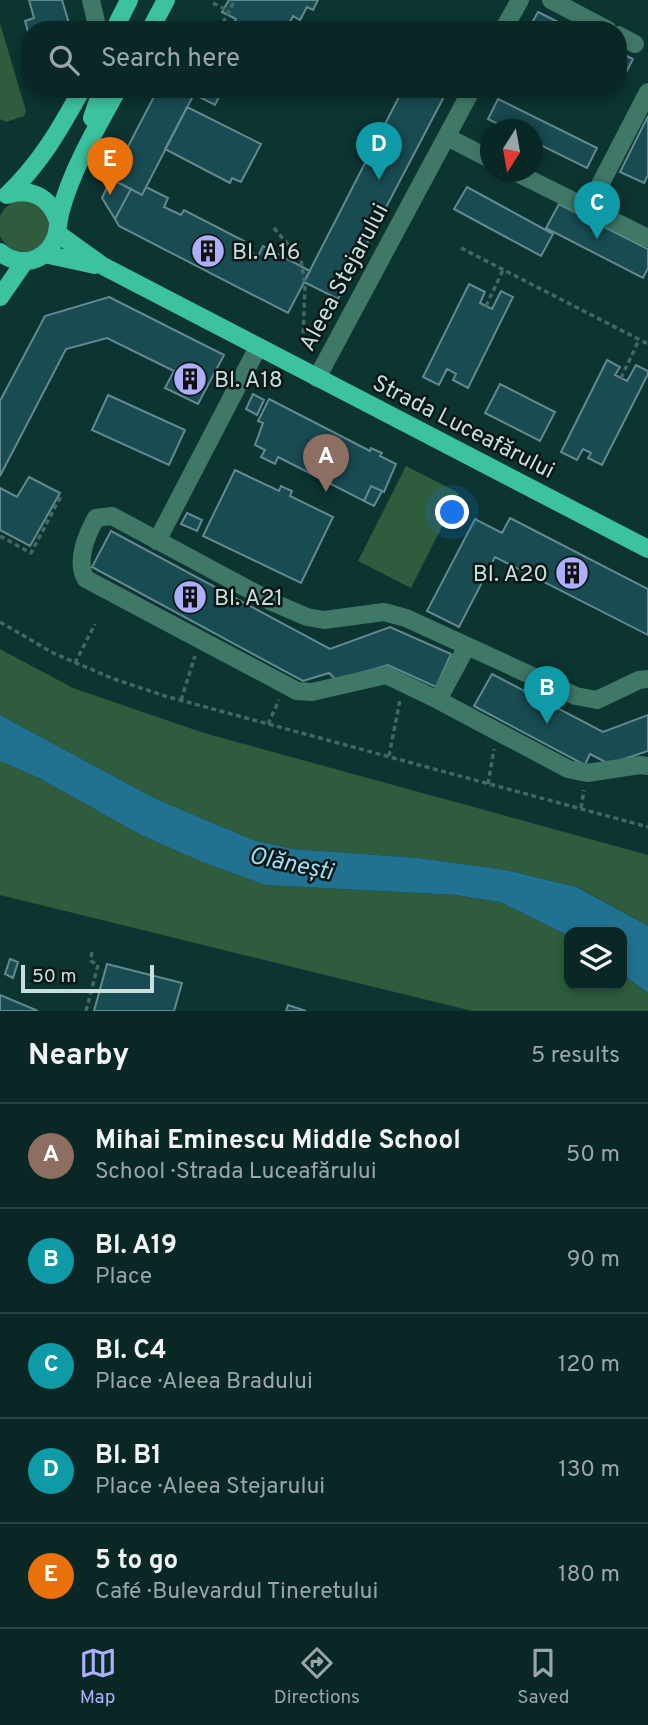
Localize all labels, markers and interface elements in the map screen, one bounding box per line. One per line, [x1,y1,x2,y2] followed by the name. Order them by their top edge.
[21,21,627,98] search box
[45,41,83,79] icon: search
[101,43,240,76] text: Search here
[480,119,543,182] north arrow
[356,122,402,180] pin: D
[87,137,133,195] pin: E
[574,181,620,239] pin: C
[294,199,396,357] street label: Aleea Stejarului
[189,232,227,270] building icon: Bl. A16
[232,239,300,268] place label: Bl. A16
[171,360,209,398] building icon: Bl. A18
[214,367,283,396] place label: Bl. A18
[367,370,559,487] street label: Strada Luceafărului
[303,434,349,492] pin: A
[435,495,469,529] your location
[553,554,591,592] building icon: Bl. A20
[473,561,548,590] place label: Bl. A20
[171,578,209,616] building icon: Bl. A21
[214,585,283,614] place label: Bl. A21
[524,666,570,724] pin: B
[246,841,336,889] water label: Olănești
[564,927,627,990] map controls
[564,927,627,990] button: layers
[21,962,154,994] scale bar
[32,965,77,989] text: 50 m
[28,1038,129,1075] text: Nearby
[531,1042,620,1071] text: 5 results
[95,1125,461,1158] text: Mihai Eminescu Middle School
[43,1141,59,1170] text: A
[566,1141,620,1170] text: 50 m
[95,1158,377,1187] text: School · Strada Luceafărului
[95,1230,177,1263] text: Bl. A19
[43,1246,59,1275] text: B
[567,1246,620,1275] text: 90 m
[95,1263,152,1292] text: Place
[95,1335,167,1368] text: Bl. C4
[44,1351,58,1380] text: C
[558,1351,620,1380] text: 120 m
[95,1368,313,1397] text: Place · Aleea Bradului
[95,1440,162,1473] text: Bl. B1
[43,1456,59,1485] text: D
[558,1456,620,1485] text: 130 m
[95,1473,325,1502] text: Place · Aleea Stejarului
[95,1545,178,1578] text: 5 to go
[44,1561,58,1590] text: E
[558,1561,620,1590] text: 180 m
[95,1578,378,1607] text: Café · Bulevardul Tineretului
[79,1644,117,1710] tab: Map
[274,1644,360,1710] tab: Directions
[517,1644,569,1710] tab: Saved

